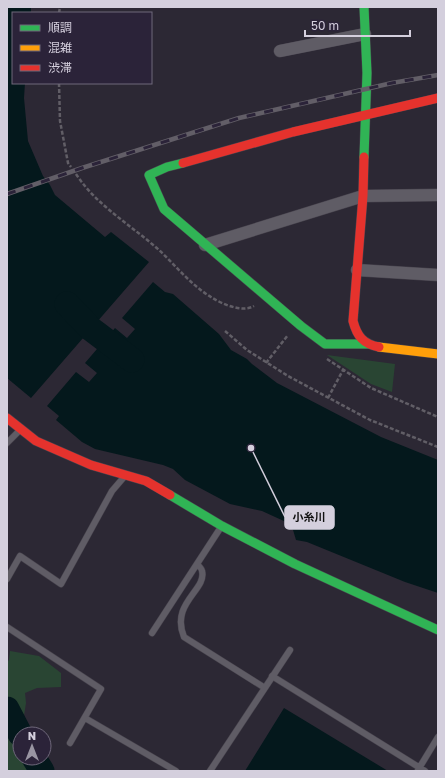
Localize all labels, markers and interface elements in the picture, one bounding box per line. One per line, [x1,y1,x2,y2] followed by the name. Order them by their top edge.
[12,12,152,84] legend
[305,12,410,38] scale bar
[311,18,339,33] text: 50 m
[48,20,72,35] text: 順調
[48,40,72,55] text: 混雑
[48,60,72,75] text: 渋滞
[285,506,334,529] callout: 小糸川
[293,510,326,523] text: 小糸川
[12,726,52,766] north arrow
[28,729,36,742] text: N

